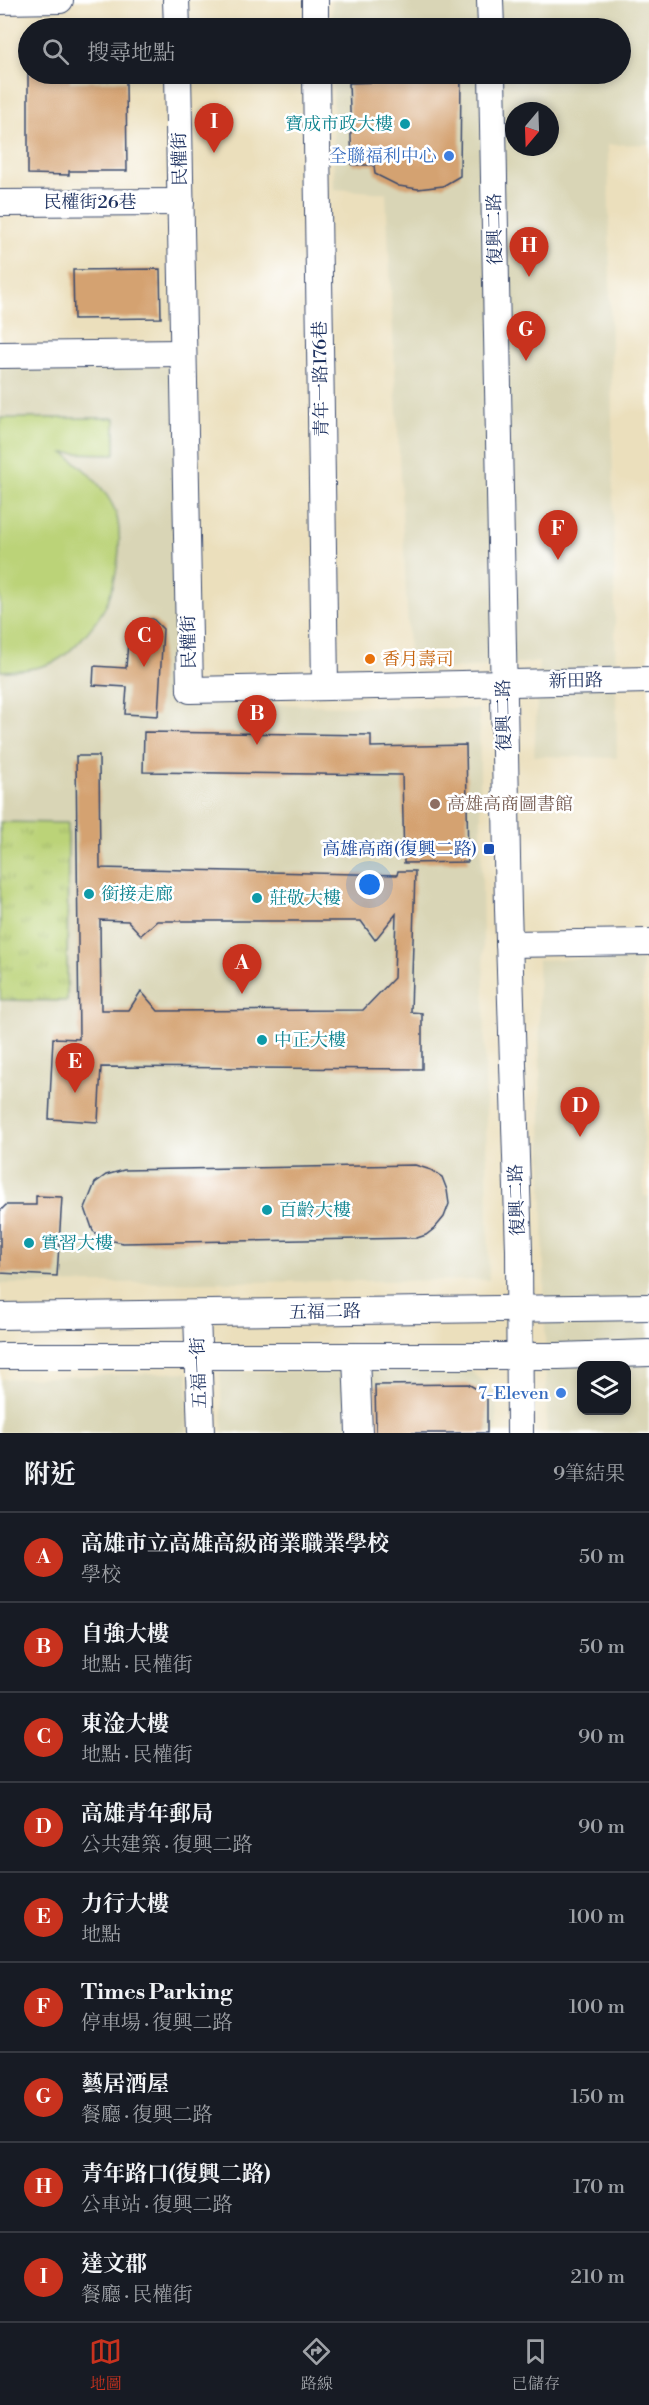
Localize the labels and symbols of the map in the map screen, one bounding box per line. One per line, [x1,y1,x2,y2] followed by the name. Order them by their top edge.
[505,102,559,156] north arrow
[194,104,234,153] pin: I
[285,113,393,136] place label: 寶成市政大樓
[398,117,412,131] marker: 寶成市政大樓
[168,132,192,186] street label: 民權街
[329,145,437,168] place label: 全聯福利中心
[442,149,456,163] marker: 全聯福利中心
[43,191,137,214] street label: 民權街26巷
[483,193,507,265] street label: 復興二路
[510,228,548,277] pin: H
[506,312,546,361] pin: G
[308,321,334,437] street label: 青年一路176巷
[538,510,578,560] pin: F
[177,615,201,669] street label: 民權街
[124,618,164,667] pin: C
[382,648,454,671] place label: 香月壽司
[363,652,377,666] marker: 香月壽司
[549,669,603,693] street label: 新田路
[492,679,516,751] street label: 復興二路
[238,696,276,745] pin: B
[447,793,573,816] place label: 高雄高商圖書館
[428,797,442,811] marker: 高雄高商圖書館
[322,838,477,861] place label: 高雄高商(復興二路)
[482,842,496,856] marker: 高雄高商(復興二路)
[355,870,384,899] your location
[101,883,173,906] place label: 銜接走廊
[82,887,96,901] marker: 銜接走廊
[269,887,341,910] place label: 莊敬大樓
[250,891,264,905] marker: 莊敬大樓
[222,944,262,994] pin: A
[274,1029,346,1052] place label: 中正大樓
[255,1033,269,1047] marker: 中正大樓
[56,1044,94,1093] pin: E
[560,1088,600,1137] pin: D
[504,1164,530,1236] street label: 復興二路
[279,1199,351,1222] place label: 百齡大樓
[260,1203,274,1217] marker: 百齡大樓
[41,1232,113,1255] place label: 實習大樓
[22,1236,36,1250] marker: 實習大樓
[289,1300,361,1324] street label: 五福二路
[186,1337,212,1409] street label: 五福一街
[478,1382,549,1405] place label: 7-Eleven
[554,1386,568,1400] marker: 7-Eleven

